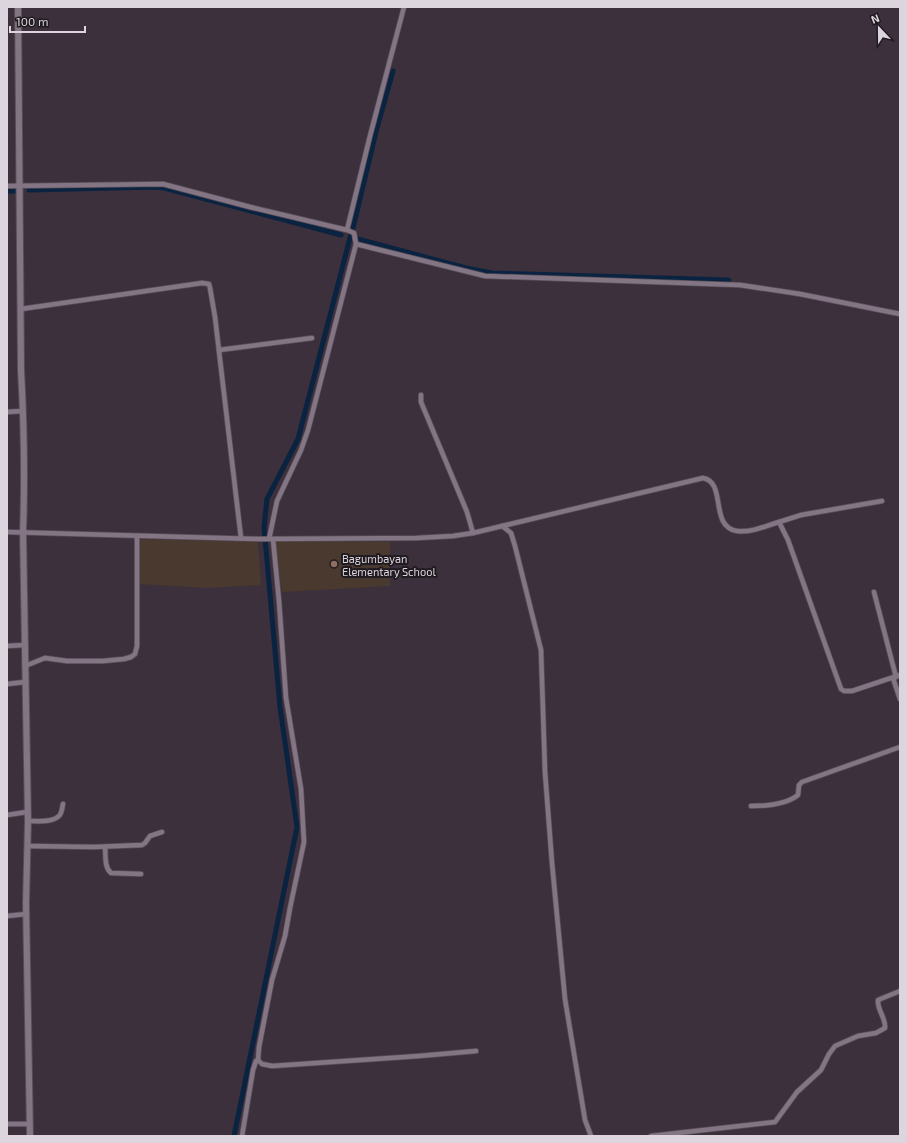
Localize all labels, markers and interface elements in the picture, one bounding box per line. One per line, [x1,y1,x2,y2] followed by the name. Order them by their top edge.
[10,8,85,34] scale bar
[859,8,899,48] north arrow
[869,11,881,26] text: N
[16,14,48,28] text: 100 m
[342,552,436,578] place label: Bagumbayan Elementary School
[329,559,339,569] marker: Bagumbayan Elementary School

